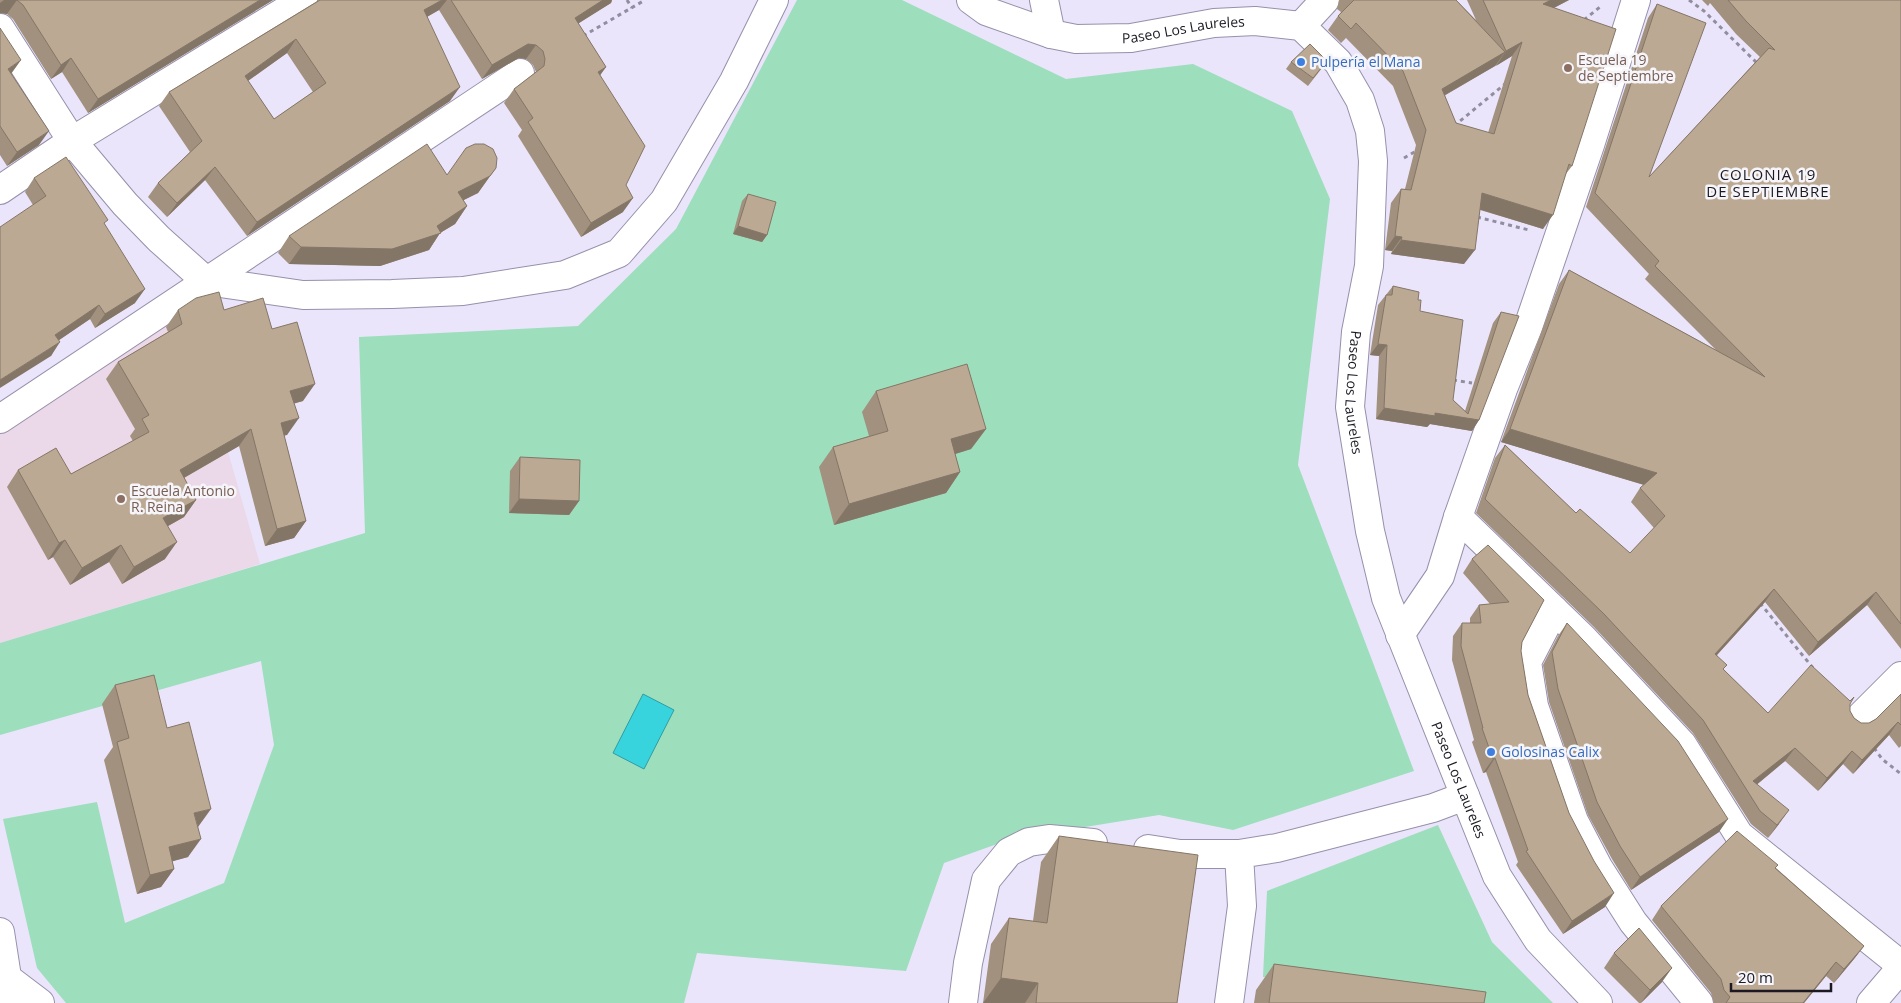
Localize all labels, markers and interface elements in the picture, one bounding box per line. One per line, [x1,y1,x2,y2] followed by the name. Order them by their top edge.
[1122,11,1245,47] street label: Paseo Los Laureles
[1578,50,1674,85] place label: Escuela 19 de Septiembre
[1311,52,1420,71] place label: Pulpería el Mana
[1295,56,1307,68] marker: Pulpería el Mana
[1562,62,1574,74] marker: Escuela 19 de Septiembre
[1706,164,1830,201] district label: COLONIA 19 DE SEPTIEMBRE
[1341,330,1367,456] street label: Paseo Los Laureles
[131,481,235,516] place label: Escuela Antonio R. Reina
[115,493,127,505] marker: Escuela Antonio R. Reina
[1427,719,1491,841] street label: Paseo Los Laureles
[1501,742,1600,761] place label: Golosinas Calix
[1485,746,1497,758] marker: Golosinas Calix
[1731,960,1831,992] scale bar
[1738,967,1773,987] text: 20 m

